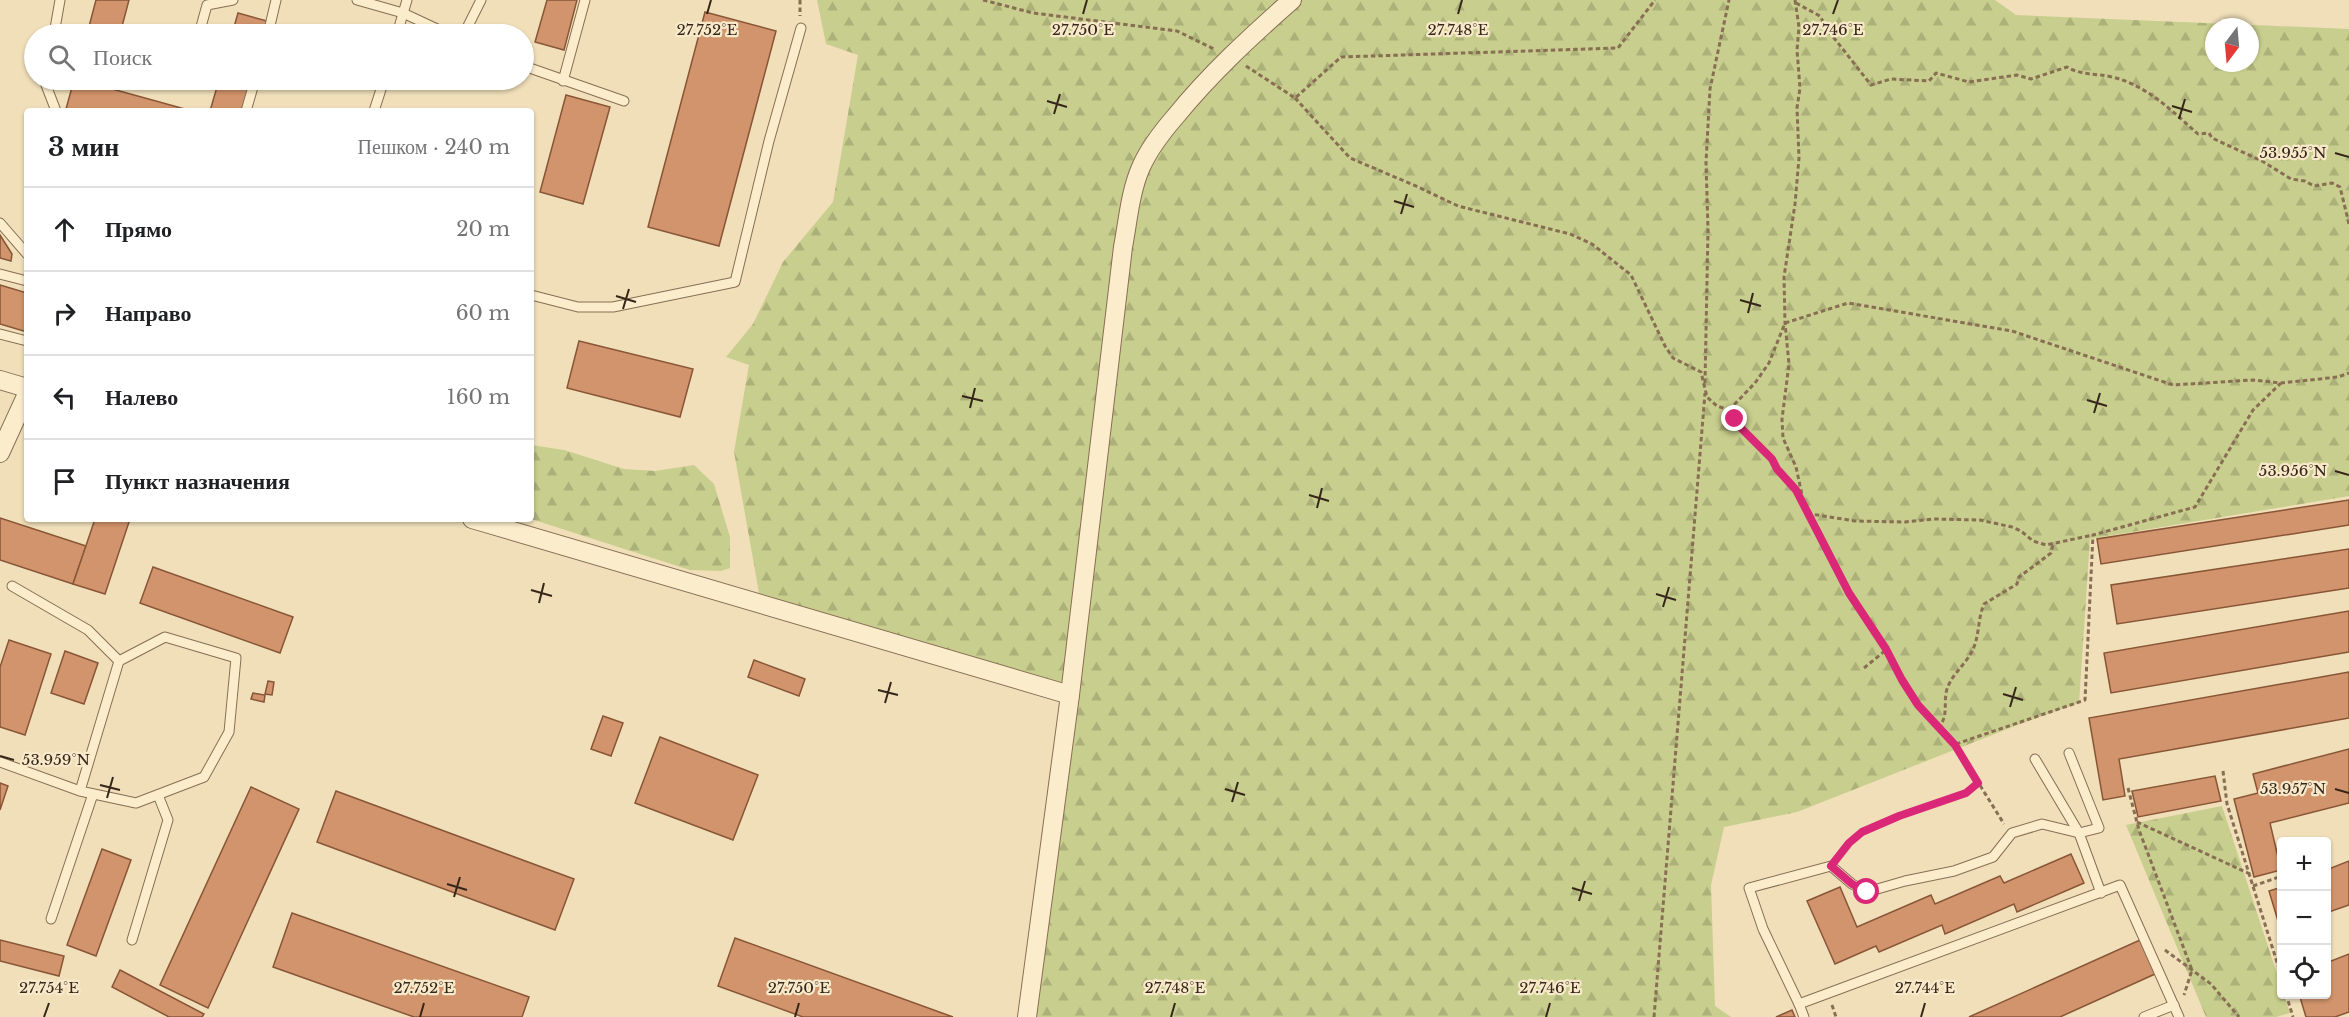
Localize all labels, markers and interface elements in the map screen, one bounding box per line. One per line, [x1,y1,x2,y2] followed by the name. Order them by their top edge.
[2205,18,2259,72] north arrow
[677,20,738,39] text: 27.752°E
[1052,20,1114,39] text: 27.750°E
[1428,20,1489,39] text: 27.748°E
[1802,20,1864,39] text: 27.746°E
[24,24,534,90] search box
[45,41,78,74] icon: search
[93,44,152,71] text: Поиск
[48,131,119,163] text: 3 мин
[358,135,510,159] text: Пешком · 240 m
[2259,143,2327,162] text: 53.955°N
[48,213,81,246] icon: ahead
[105,216,172,243] text: Прямо
[456,217,510,241] text: 20 m
[48,297,81,330] icon: right
[105,300,191,327] text: Направо
[456,301,510,325] text: 60 m
[48,381,81,414] icon: left
[105,384,178,411] text: Налево
[447,385,510,409] text: 160 m
[1721,405,1747,431] route end
[2259,461,2327,480] text: 53.956°N
[48,465,81,498] icon: arrive
[105,468,290,495] text: Пункт назначения
[22,750,90,769] text: 53.959°N
[2260,779,2326,798] text: 53.957°N
[2277,837,2331,999] map controls
[2277,837,2331,891] button: +
[1853,878,1879,904] route start
[2277,891,2331,945] button: −
[2277,945,2331,999] button: locate
[19,978,79,997] text: 27.754°E
[394,978,455,997] text: 27.752°E
[768,978,830,997] text: 27.750°E
[1145,978,1206,997] text: 27.748°E
[1519,978,1581,997] text: 27.746°E
[1895,978,1955,997] text: 27.744°E

